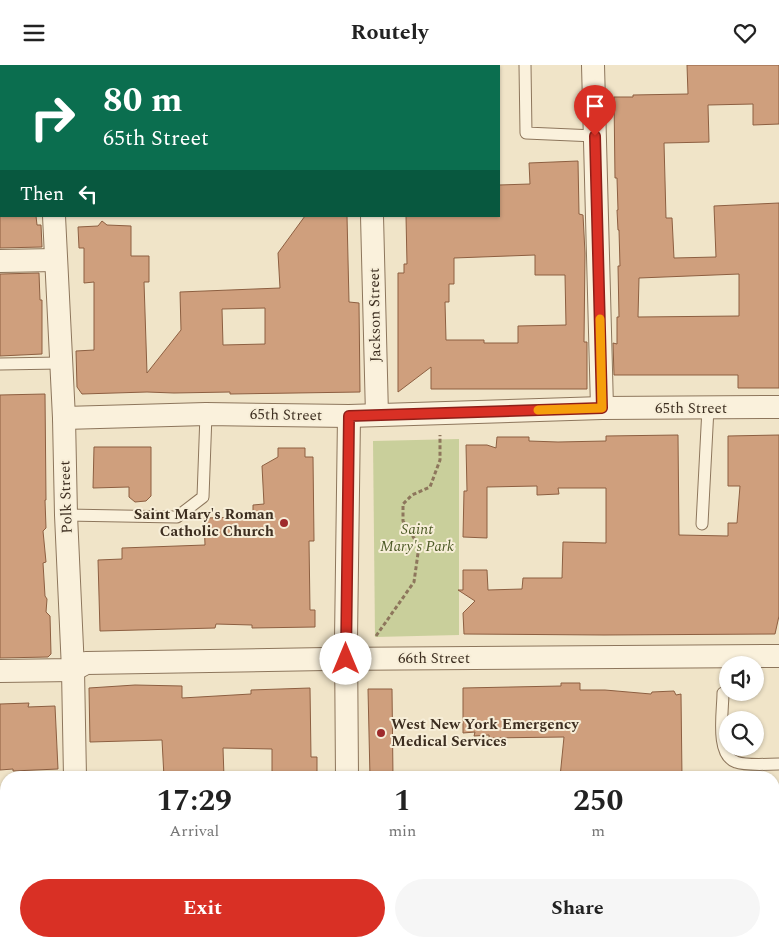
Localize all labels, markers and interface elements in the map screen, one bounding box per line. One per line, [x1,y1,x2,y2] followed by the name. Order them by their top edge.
[351,16,428,49] text: Routely
[20,19,48,47] icon: menu
[731,19,759,47] icon: heart
[103,74,183,127] text: 80 m
[20,85,85,150] icon: right
[574,85,616,136] pin
[581,92,609,120] icon: arrive
[103,122,209,155] text: 65th Street
[20,180,64,209] text: Then
[74,180,102,208] icon: left
[363,268,387,362] street label: Jackson Street
[655,397,727,420] street label: 65th Street
[250,403,322,427] street label: 65th Street
[53,460,79,534] street label: Polk Street
[134,503,274,543] place label: Saint Mary's Roman Catholic Church
[278,517,290,529] marker: Saint Mary's Roman Catholic Church
[380,518,454,558] park label: Saint Mary's Park
[319,632,371,684] position arrow
[398,647,470,670] street label: 66th Street
[719,656,764,756] map controls
[719,656,764,701] button: sound
[719,711,764,756] button: search
[391,713,579,753] place label: West New York Emergency Medical Services
[375,727,387,739] marker: West New York Emergency Medical Services
[157,778,232,824] text: 17:29
[394,778,411,824] text: 1
[573,778,623,824] text: 250
[169,819,219,843] text: Arrival
[388,819,416,843] text: min
[591,819,605,843] text: m
[20,879,385,937] button: Exit
[395,879,760,937] button: Share

